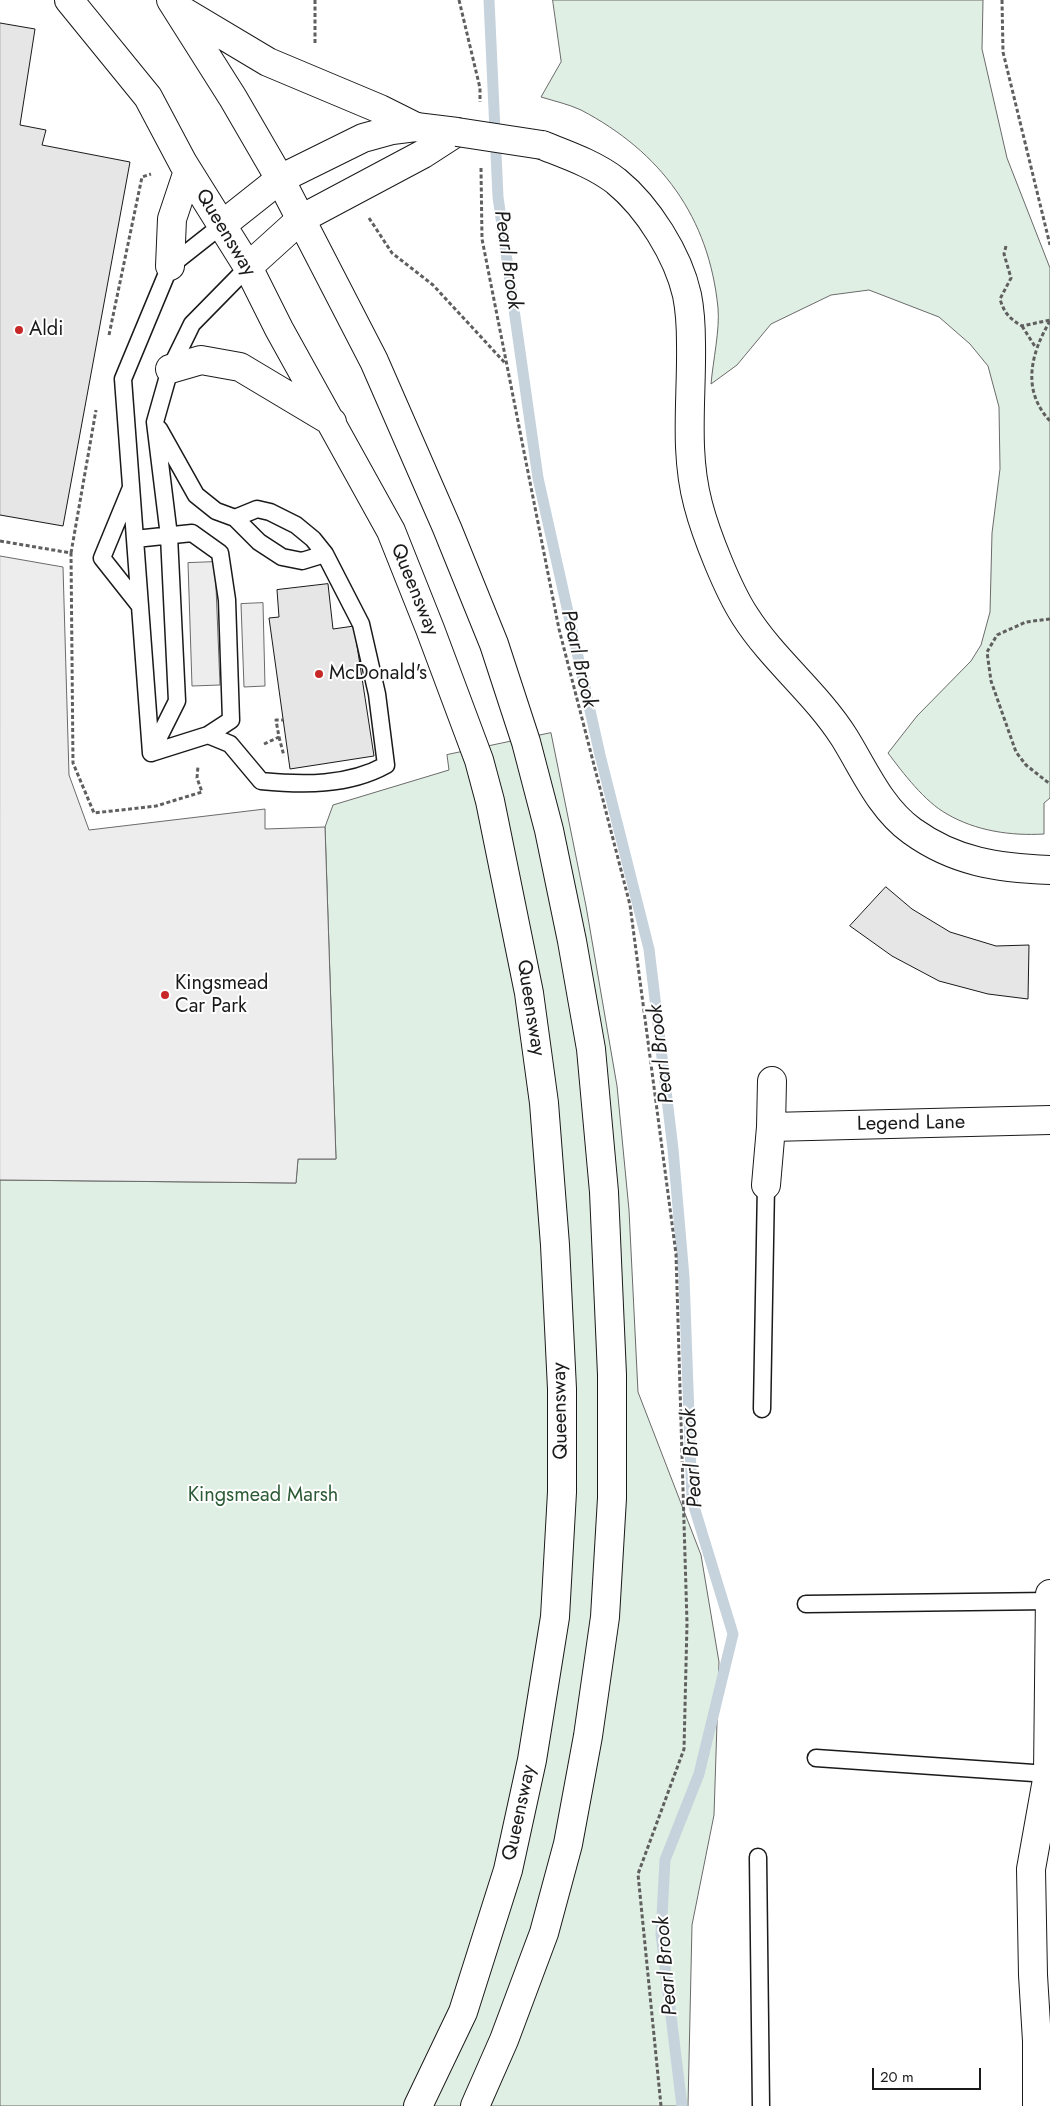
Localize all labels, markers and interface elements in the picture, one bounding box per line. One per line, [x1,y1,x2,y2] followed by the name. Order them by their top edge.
[190,185,260,281] street label: Queensway
[488,209,526,311] water label: Pearl Brook
[29,318,63,342] place label: Aldi
[13,324,25,336] marker: Aldi
[385,540,443,640] street label: Queensway
[554,607,602,711] water label: Pearl Brook
[329,662,427,686] place label: McDonald's
[313,668,325,680] marker: McDonald's
[511,958,549,1058] street label: Queensway
[175,972,268,1019] place label: Kingsmead Car Park
[159,989,171,1001] marker: Kingsmead Car Park
[643,1003,681,1105] water label: Pearl Brook
[857,1111,965,1137] street label: Legend Lane
[548,1362,574,1460] street label: Queensway
[677,1407,709,1509] water label: Pearl Brook
[188,1484,338,1508] park label: Kingsmead Marsh
[498,1763,542,1863] street label: Queensway
[650,1915,684,2017] water label: Pearl Brook
[875,2058,984,2090] scale bar
[880,2066,914,2088] text: 20 m

